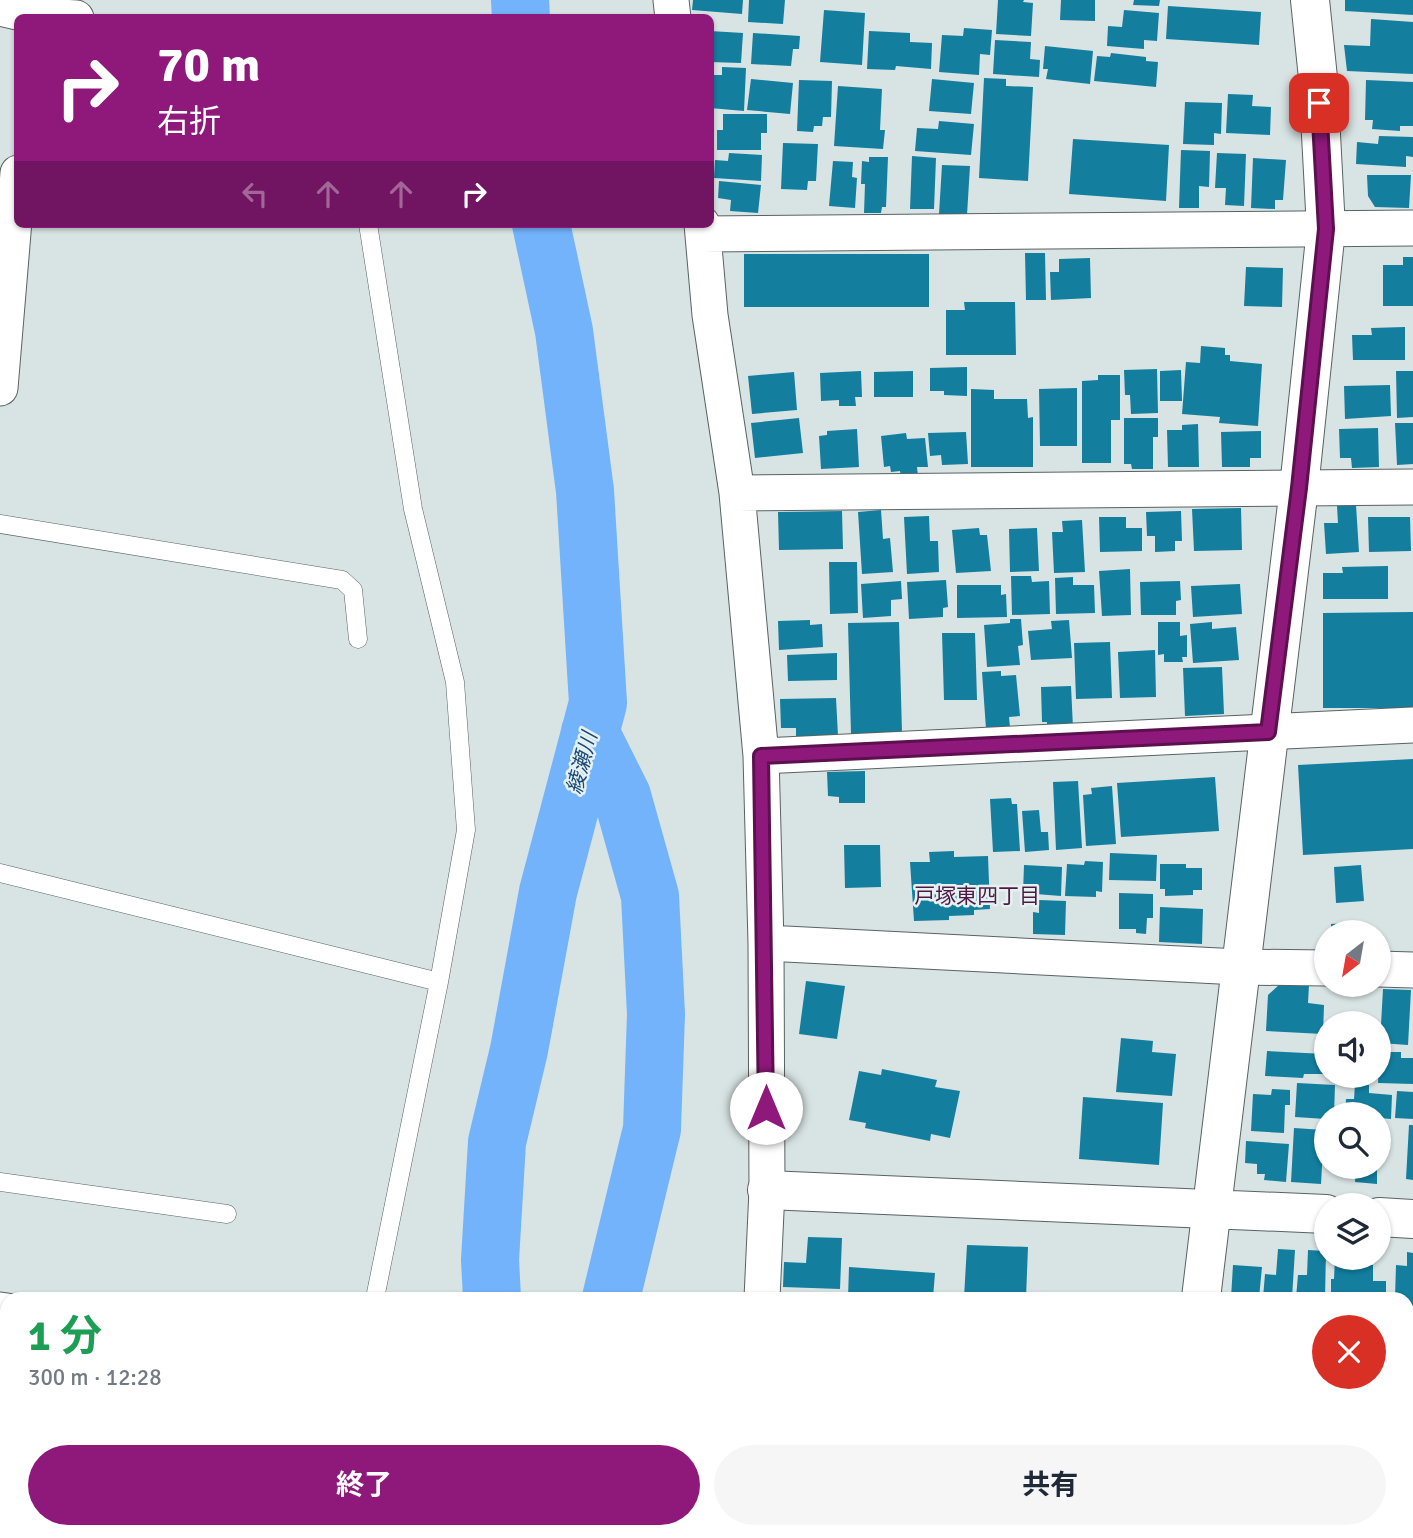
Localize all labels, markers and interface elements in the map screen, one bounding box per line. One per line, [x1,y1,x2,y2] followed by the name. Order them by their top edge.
[157,35,260,95] text: 70 m
[42,42,133,133] icon: right
[1289,73,1349,133] pin
[1300,84,1338,122] icon: arrive
[157,102,221,141] text: 右折
[236,175,274,213] icon: left
[309,175,347,213] icon: ahead
[382,175,420,213] icon: ahead
[455,175,493,213] icon: right
[561,727,603,797] water label: 綾瀬川
[914,883,1040,909] district label: 戸塚東四丁目
[1314,920,1391,998] north arrow
[1314,920,1391,1270] map controls
[1314,1011,1391,1088] button: sound
[729,1071,803,1145] position arrow
[1314,1102,1391,1179] button: search
[1314,1193,1391,1270] button: layers
[28,1311,102,1362] text: 1 分
[1312,1315,1386,1389] button: close
[28,1363,162,1392] text: 300 m · 12:28
[28,1445,700,1525] button: 終了
[714,1445,1386,1525] button: 共有

